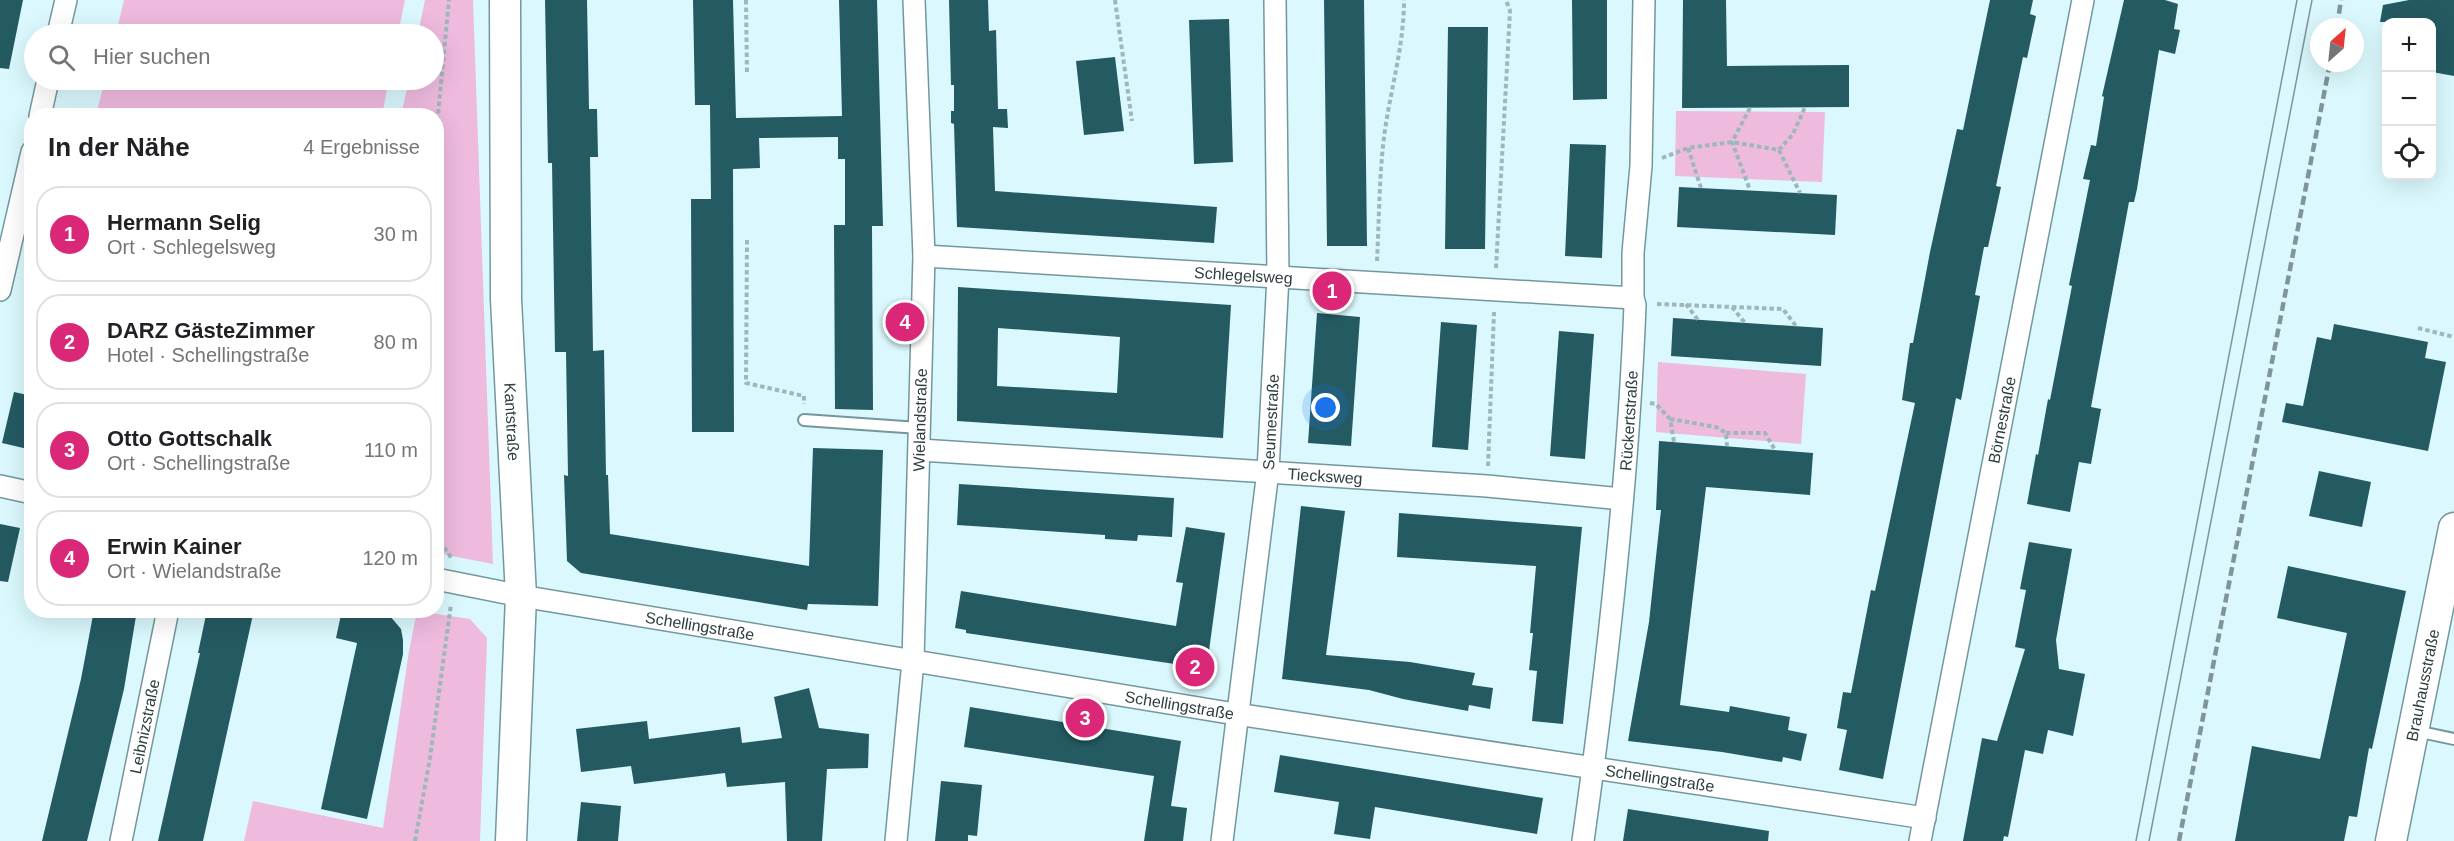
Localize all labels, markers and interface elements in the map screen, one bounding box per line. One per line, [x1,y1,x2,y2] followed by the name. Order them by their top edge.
[2310,18,2364,72] north arrow
[2382,18,2436,180] map controls
[2382,18,2436,72] button: +
[24,24,444,90] search box
[45,41,78,74] icon: search
[93,44,210,69] text: Hier suchen
[2382,72,2436,126] button: −
[2382,126,2436,180] button: locate
[48,132,190,162] text: In der Nähe
[303,136,420,158] text: 4 Ergebnisse
[107,210,261,235] text: Hermann Selig
[64,223,75,245] text: 1
[374,223,418,245] text: 30 m
[107,236,276,258] text: Ort · Schlegelsweg
[1194,264,1293,287] street label: Schlegelsweg
[1312,268,1352,314] pin: 1
[886,300,924,344] pin: 4
[107,318,315,343] text: DARZ GästeZimmer
[64,331,75,353] text: 2
[374,331,418,353] text: 80 m
[107,344,309,366] text: Hotel · Schellingstraße
[910,368,930,472] street label: Wielandstraße
[1617,370,1641,471] street label: Rückertstraße
[1260,373,1282,470] street label: Seumestraße
[1985,375,2019,465] street label: Börnestraße
[501,382,522,461] street label: Kantstraße
[1311,393,1340,422] your location
[107,426,272,451] text: Otto Gottschalk
[64,439,75,461] text: 3
[364,439,418,461] text: 110 m
[107,452,290,474] text: Ort · Schellingstraße
[1287,465,1363,487] street label: Tiecksweg
[107,534,241,559] text: Erwin Kainer
[64,547,75,569] text: 4
[362,547,418,569] text: 120 m
[107,560,281,582] text: Ort · Wielandstraße
[644,609,756,643] street label: Schellingstraße
[2403,628,2442,743] street label: Brauhausstraße
[1176,644,1214,690] pin: 2
[127,678,163,775] street label: Leibnizstraße
[1123,688,1235,723] street label: Schellingstraße
[1066,696,1104,740] pin: 3
[1604,762,1716,795] street label: Schellingstraße

